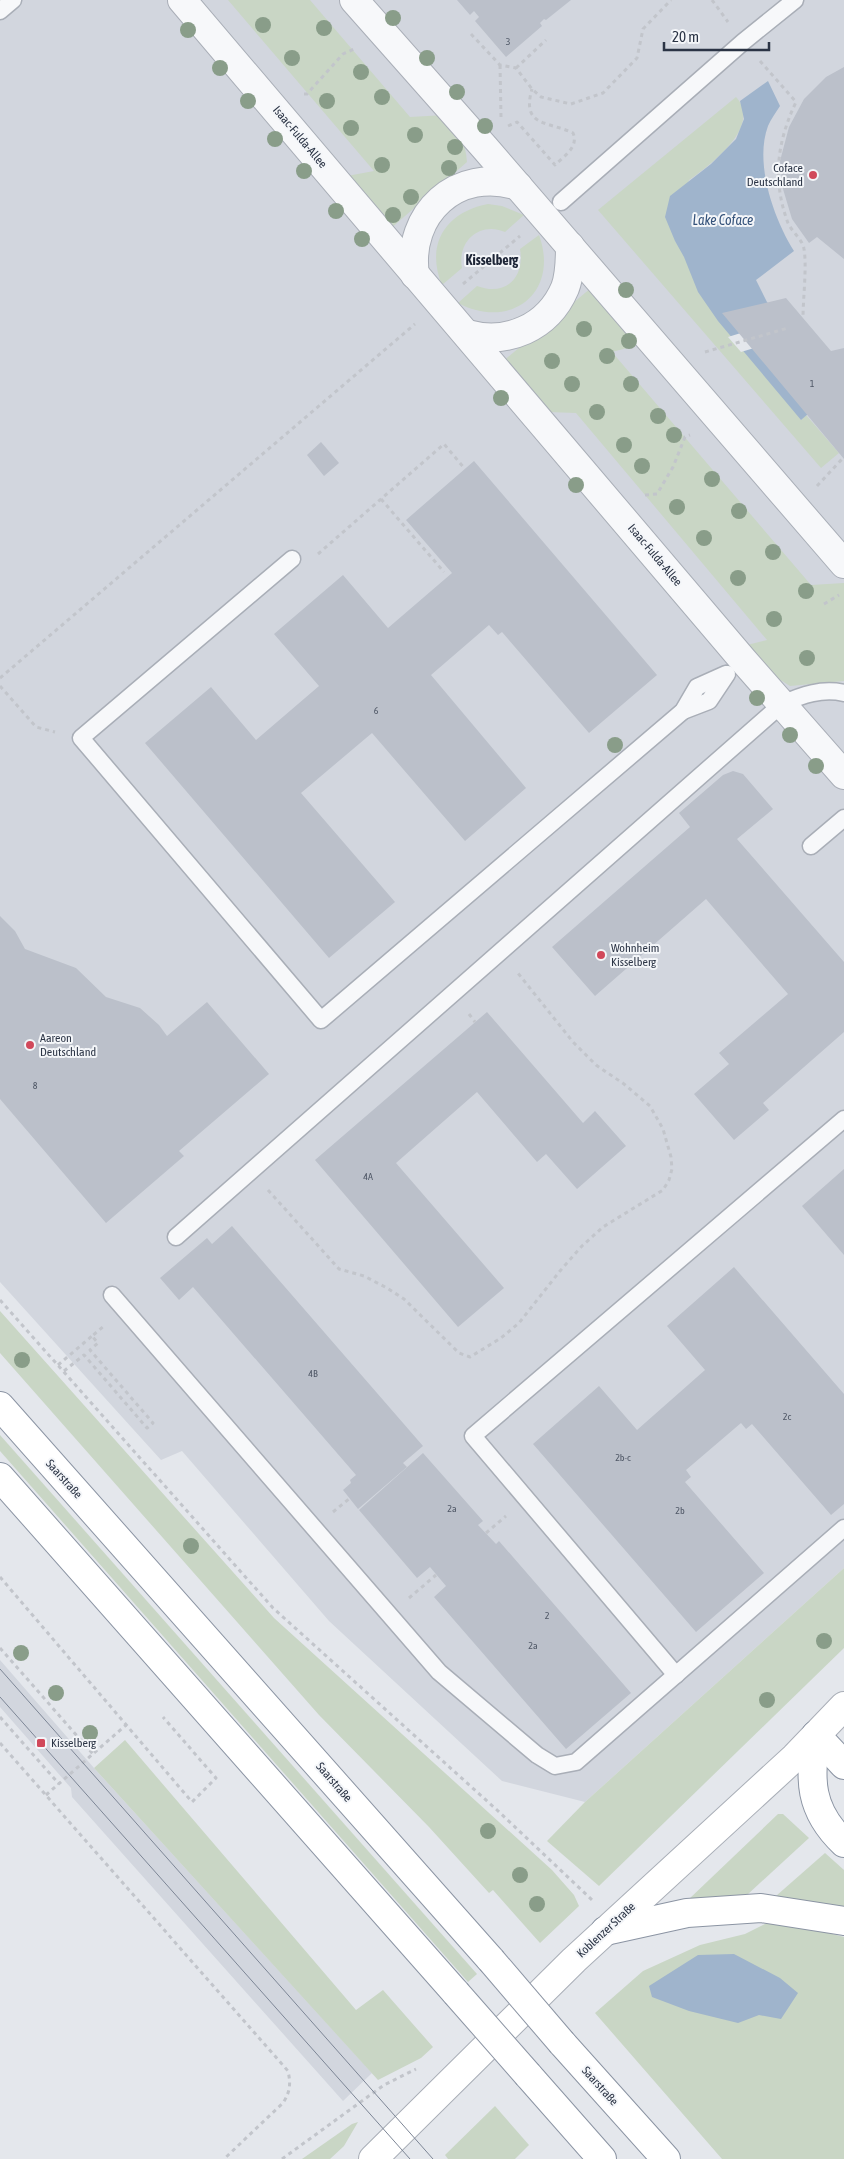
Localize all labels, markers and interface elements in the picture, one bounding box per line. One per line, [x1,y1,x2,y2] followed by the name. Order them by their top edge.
[664,20,769,52] scale bar
[672,28,699,45] text: 20 m
[506,36,511,47] house number: 3
[270,103,330,171] street label: Isaac-Fulda-Allee
[747,161,803,189] place label: Coface Deutschland
[807,169,819,181] marker: Coface Deutschland
[693,212,753,228] water label: Lake Coface
[466,252,519,268] district label: Kisselberg
[810,378,815,389] house number: 1
[625,521,685,589] street label: Isaac-Fulda-Allee
[374,705,379,716] house number: 6
[611,941,659,969] place label: Wohnheim Kisselberg
[595,949,607,961] marker: Wohnheim Kisselberg
[40,1031,96,1059] place label: Aareon Deutschland
[24,1039,36,1051] marker: Aareon Deutschland
[33,1080,38,1091] house number: 8
[363,1171,373,1182] house number: 4A
[308,1368,318,1379] house number: 4B
[783,1411,791,1422] house number: 2c
[615,1452,631,1463] house number: 2b-c
[43,1457,85,1501] street label: Saarstraße
[447,1503,457,1514] house number: 2a
[675,1505,685,1516] house number: 2b
[545,1610,550,1621] house number: 2
[528,1640,538,1651] house number: 2a
[51,1736,97,1750] place label: Kisselberg
[35,1737,47,1749] marker: Kisselberg
[313,1760,355,1804] street label: Saarstraße
[574,1899,638,1961] street label: Koblenzer Straße
[579,2064,621,2108] street label: Saarstraße

